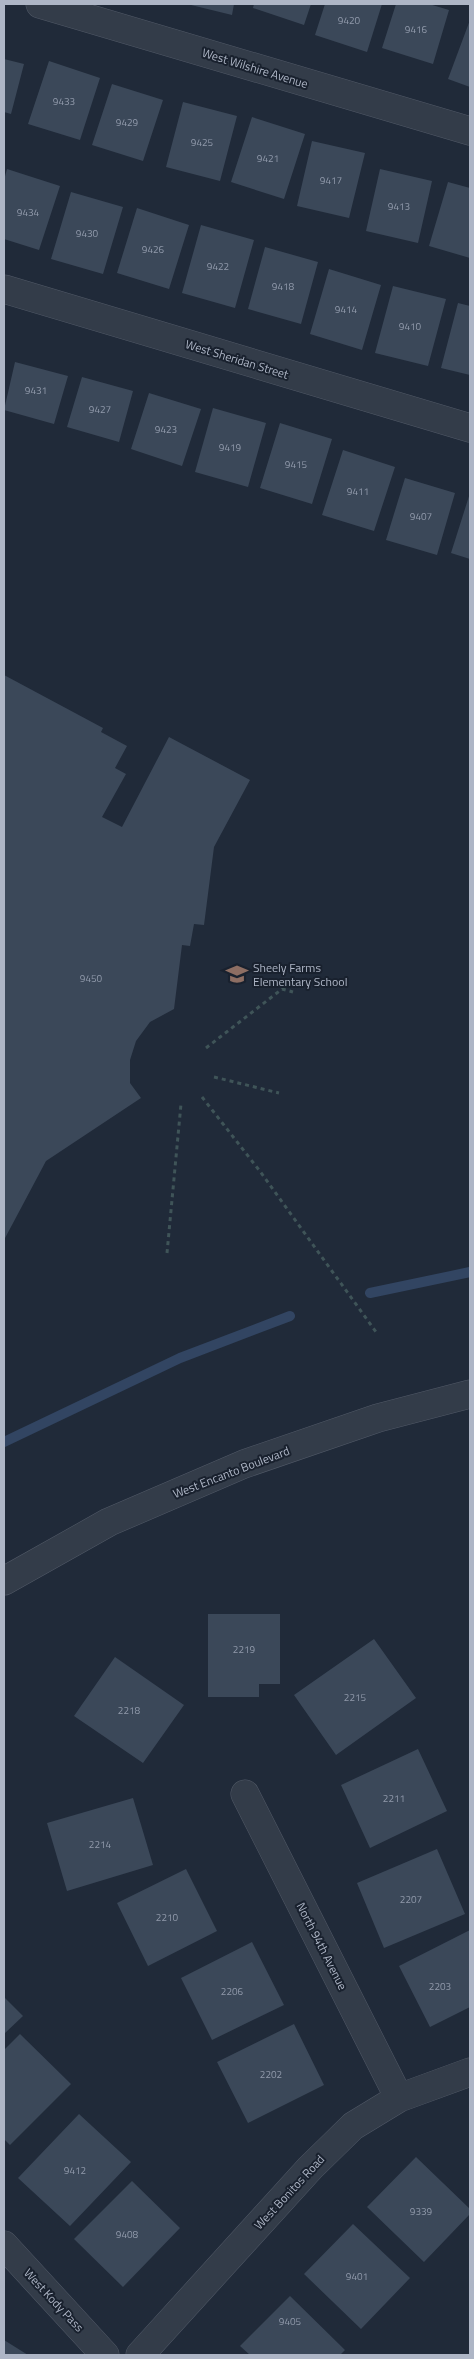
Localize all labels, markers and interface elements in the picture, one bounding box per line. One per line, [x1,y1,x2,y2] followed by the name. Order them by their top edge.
[338,13,361,28] house number: 9420
[405,22,428,37] house number: 9416
[200,43,310,93] street label: West Wilshire Avenue
[53,94,75,109] house number: 9433
[116,115,139,130] house number: 9429
[191,135,214,150] house number: 9425
[257,151,279,166] house number: 9421
[320,173,342,188] house number: 9417
[388,199,410,214] house number: 9413
[17,205,40,220] house number: 9434
[76,226,99,241] house number: 9430
[142,242,165,257] house number: 9426
[207,259,229,274] house number: 9422
[272,279,295,294] house number: 9418
[335,302,358,317] house number: 9414
[399,319,422,334] house number: 9410
[183,334,292,384] street label: West Sheridan Street
[25,383,47,398] house number: 9431
[89,402,111,417] house number: 9427
[155,422,177,437] house number: 9423
[219,440,242,455] house number: 9419
[285,457,308,472] house number: 9415
[347,484,369,499] house number: 9411
[410,509,432,524] house number: 9407
[253,958,347,991] place label: Sheely Farms Elementary School
[224,961,250,987] school or university icon: Sheely Farms Elementary School
[80,971,103,986] house number: 9450
[170,1441,292,1503] street label: West Encanto Boulevard
[233,1642,256,1657] house number: 2219
[344,1690,367,1705] house number: 2215
[118,1703,141,1718] house number: 2218
[383,1791,405,1806] house number: 2211
[89,1837,112,1852] house number: 2214
[400,1892,422,1907] house number: 2207
[292,1899,352,1993] street label: North 94th Avenue
[156,1910,179,1925] house number: 2210
[429,1979,451,1994] house number: 2203
[221,1984,244,1999] house number: 2206
[260,2067,282,2082] house number: 2202
[249,2150,329,2234] street label: West Bonitos Road
[64,2163,86,2178] house number: 9412
[410,2204,433,2219] house number: 9339
[116,2227,139,2242] house number: 9408
[19,2264,89,2336] street label: West Kody Pass
[346,2269,368,2284] house number: 9401
[279,2314,302,2329] house number: 9405

